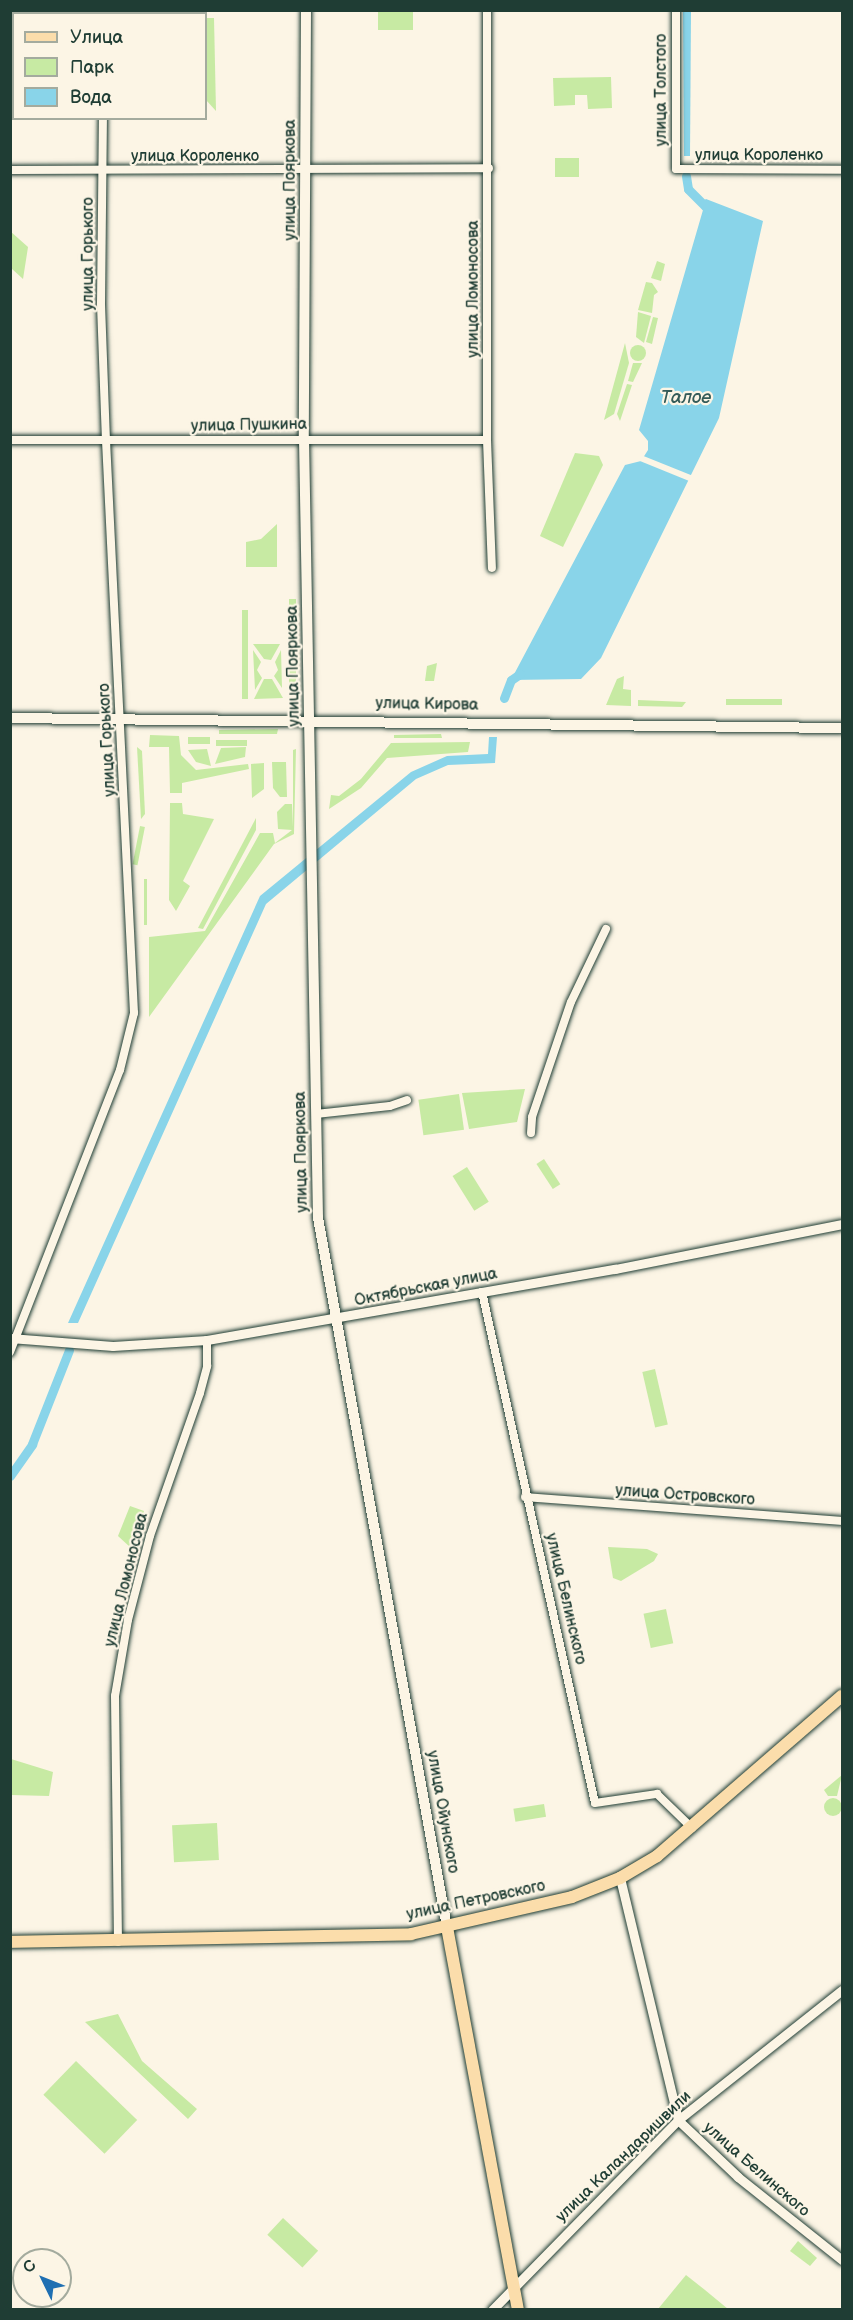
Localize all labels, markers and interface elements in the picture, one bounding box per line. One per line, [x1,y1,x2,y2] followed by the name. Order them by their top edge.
[12,12,207,120] legend
[70,27,123,48] text: Улица
[652,34,672,146] street label: улица Толстого
[70,57,114,78] text: Парк
[70,87,112,108] text: Вода
[281,119,301,241] street label: улица Пояркова
[695,146,823,166] street label: улица Короленко
[131,147,259,167] street label: улица Короленко
[79,197,99,311] street label: улица Горького
[464,220,484,358] street label: улица Ломоносова
[661,387,711,409] water label: Талое
[191,415,307,437] street label: улица Пушкина
[283,605,305,727] street label: улица Пояркова
[95,683,121,797] street label: улица Горького
[375,695,479,715] street label: улица Кирова
[291,1091,313,1213] street label: улица Пояркова
[353,1265,499,1311] street label: Октябрьская улица
[615,1482,755,1510] street label: улица Островского
[101,1511,153,1649] street label: улица Ломоносова
[541,1531,589,1667] street label: улица Белинского
[422,1749,462,1875] street label: улица Ойунского
[405,1877,547,1925] street label: улица Петровского
[552,2087,696,2227] street label: улица Каландаришвили
[699,2119,813,2221] street label: улица Белинского
[12,2248,72,2308] north arrow
[19,2256,41,2277] text: С

